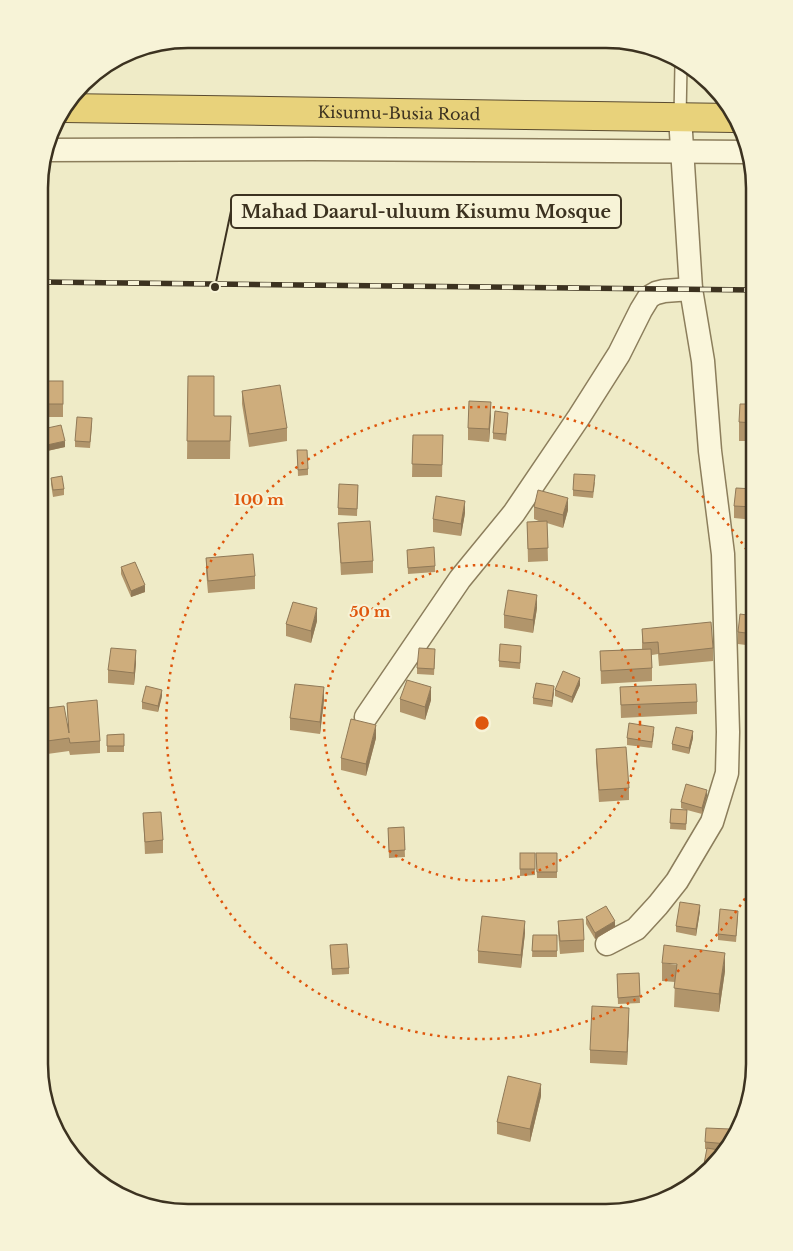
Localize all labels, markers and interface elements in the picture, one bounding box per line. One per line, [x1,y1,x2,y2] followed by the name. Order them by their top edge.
[317,102,481,124] street label: Kisumu-Busia Road
[231,195,621,228] callout: Mahad Daarul-uluum Kisumu Mosque
[241,201,611,223] text: Mahad Daarul-uluum Kisumu Mosque
[234,490,284,509] text: 100 m
[350,602,391,621] text: 50 m
[473,714,491,732] centre of rings

